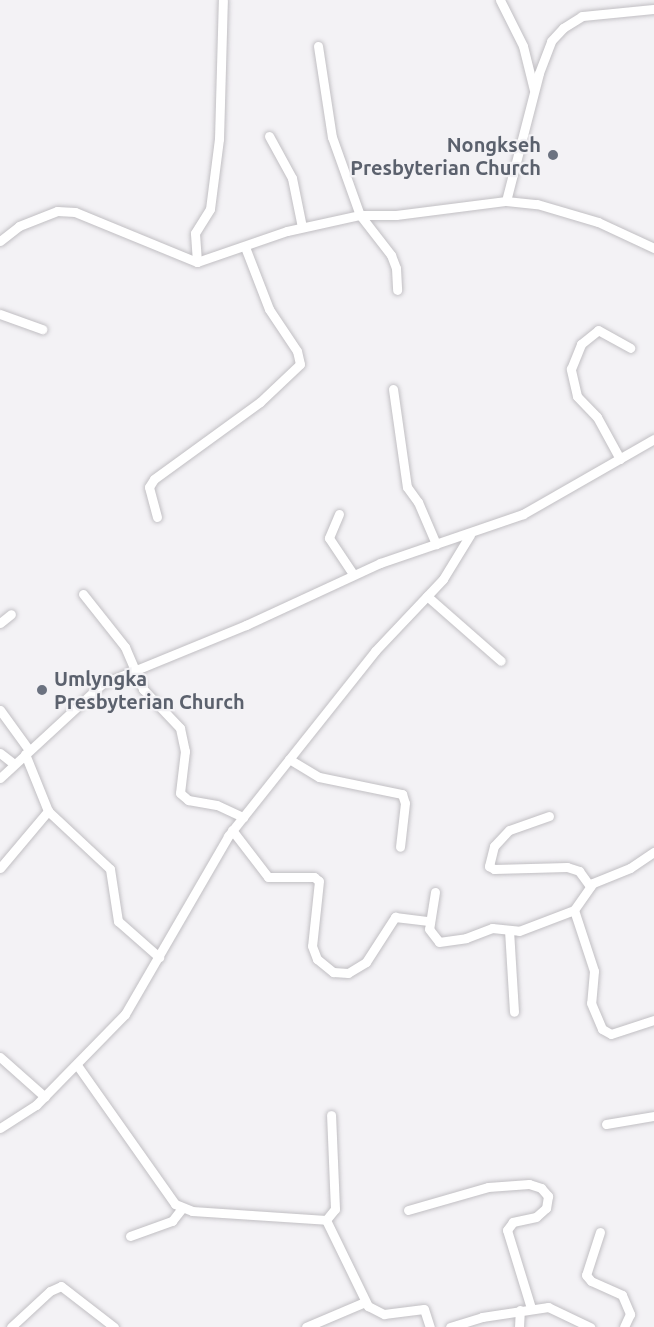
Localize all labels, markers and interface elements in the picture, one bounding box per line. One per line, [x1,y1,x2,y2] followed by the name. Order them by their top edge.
[350,132,541,179] place label: Nongkseh Presbyterian Church
[546,148,560,162] marker: Nongkseh Presbyterian Church
[54,666,245,713] place label: Umlyngka Presbyterian Church
[35,683,49,697] marker: Umlyngka Presbyterian Church

